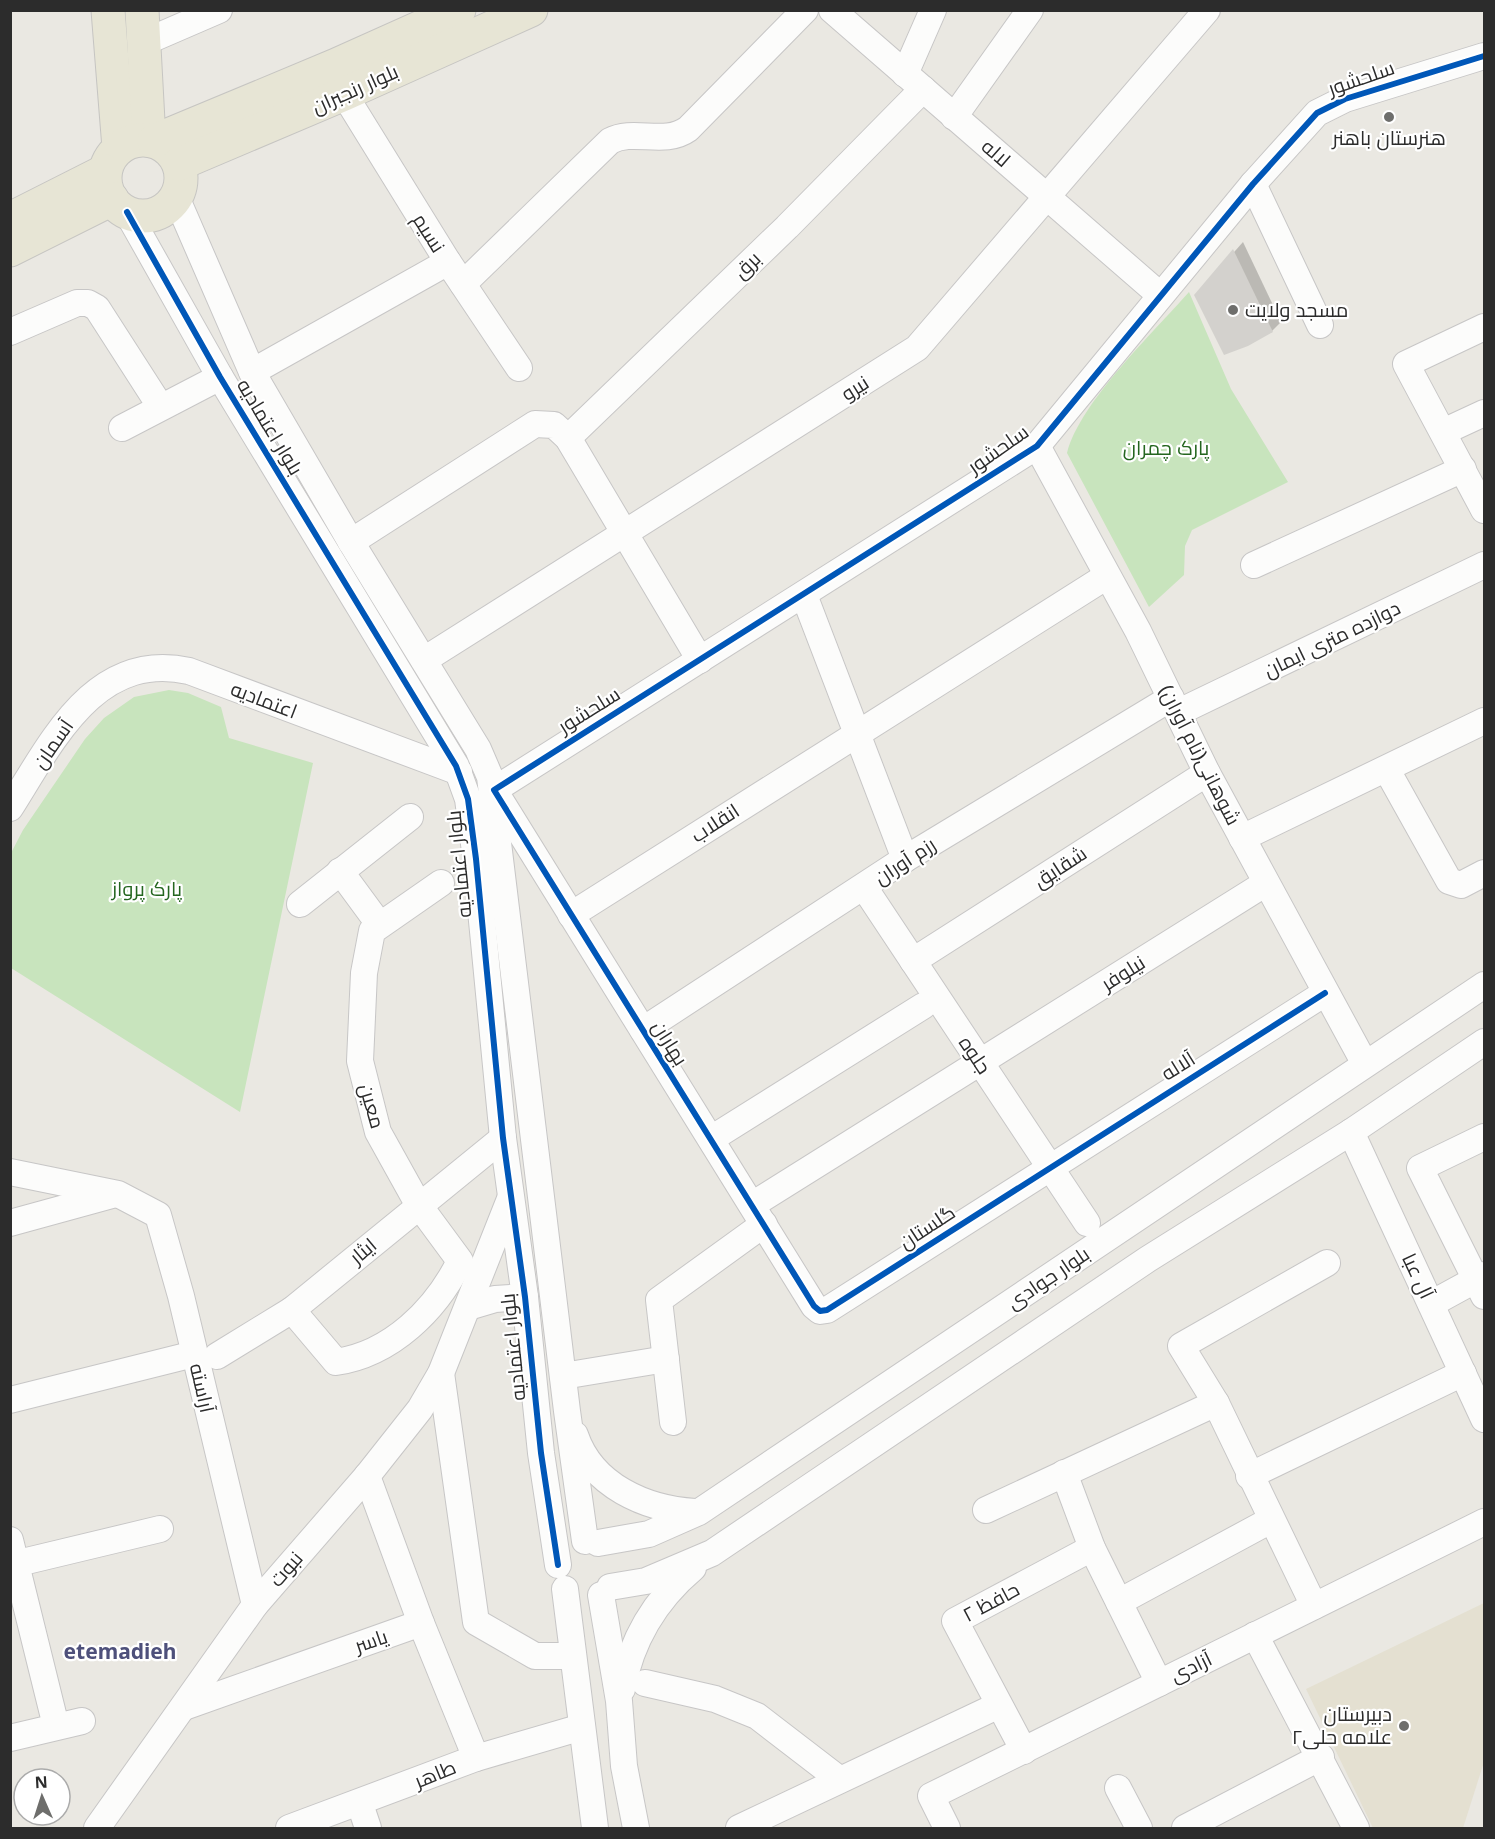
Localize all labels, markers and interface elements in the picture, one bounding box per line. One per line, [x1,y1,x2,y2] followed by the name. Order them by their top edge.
[1323,54,1398,102] street label: سلحشور
[307,57,402,120] street label: بلوار رنجبران
[1382,110,1396,124] marker: هنرستان باهنر
[1331,124,1446,151] place label: هنرستان باهنر
[976,133,1016,173] street label: لاله
[406,208,452,258] street label: نسیم
[727,245,766,284] street label: برق
[1245,296,1348,323] place label: مسجد ولایت
[1226,303,1240,317] marker: مسجد ولایت
[836,369,874,406] street label: نیرو
[231,374,310,480] street label: بلوار اعتمادیه
[961,418,1034,480] street label: سلحشور
[1123,434,1210,461] park label: پارک چمران
[1259,594,1405,683] street label: دوازده متری ایمان
[227,675,301,725] street label: اعتمادیه
[552,680,625,740] street label: سلحشور
[1153,680,1247,830] street label: شوهانی(نام آوران)
[26,713,80,774] street label: آسمان
[685,797,744,848] street label: انقلاب
[439,809,478,919] street label: بلوار اعتمادیه
[869,831,941,891] street label: رزم آوران
[1028,839,1092,894] street label: شقایق
[111,875,183,902] park label: پارک پرواز
[1095,949,1150,997] street label: نیلوفر
[646,1015,695,1070] street label: بهاران
[953,1030,998,1079] street label: جلوه
[1156,1044,1200,1086] street label: آلاله
[353,1080,392,1131] street label: معین
[893,1198,960,1255] street label: گلستان
[343,1231,382,1271] street label: ایثار
[1001,1240,1094,1315] street label: بلوار جوادی
[1396,1249,1441,1304] street label: آل عبا
[493,1292,532,1402] street label: بلوار اعتمادیه
[184,1360,221,1416] street label: آراسته
[263,1545,308,1592] street label: نبوت
[958,1575,1024,1628] street label: حافظ ۲
[350,1622,392,1659] street label: یاسر
[64,1637,176,1665] district label: etemadieh
[1165,1645,1217,1688] street label: آزادی
[1292,1700,1392,1750] place label: دبیرستان علامه حلی۲
[1397,1719,1411,1733] marker: دبیرستان علامه حلی۲
[409,1753,460,1794] street label: طاهر
[12,1767,72,1827] north arrow
[34,1771,48,1793] text: N

